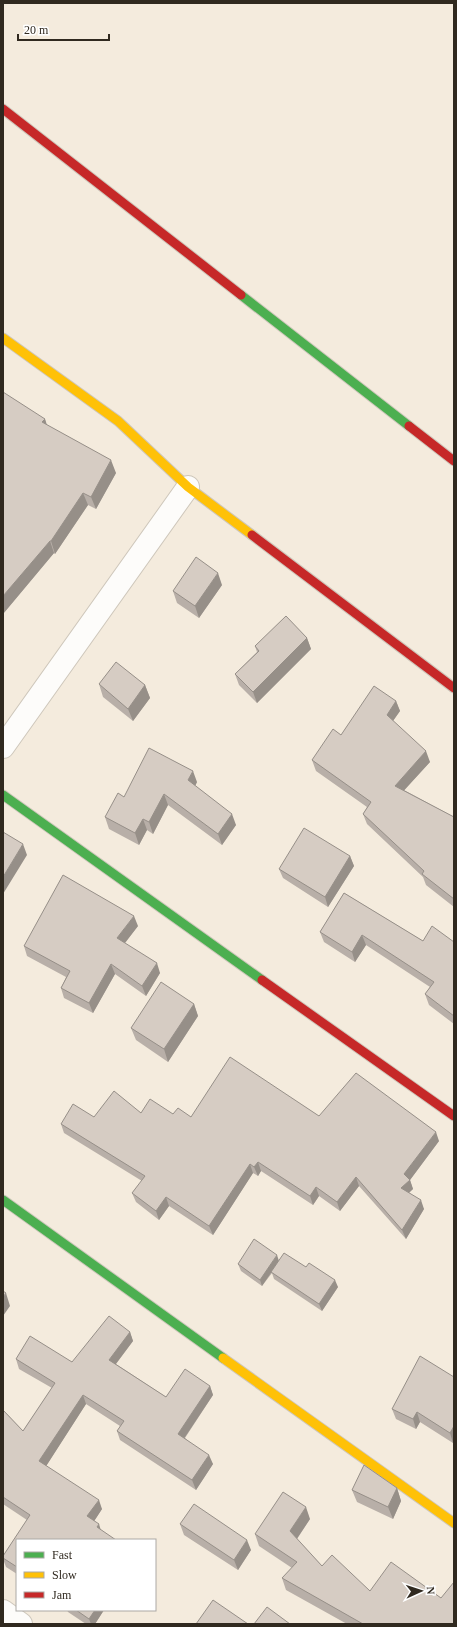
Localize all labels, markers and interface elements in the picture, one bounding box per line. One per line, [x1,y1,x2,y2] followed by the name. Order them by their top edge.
[18,16,109,42] scale bar
[24,23,49,37] text: 20 m
[16,1539,156,1611] legend
[52,1548,73,1562] text: Fast
[52,1568,77,1582] text: Slow
[401,1571,441,1611] north arrow
[425,1586,437,1595] text: N
[52,1588,72,1602] text: Jam

